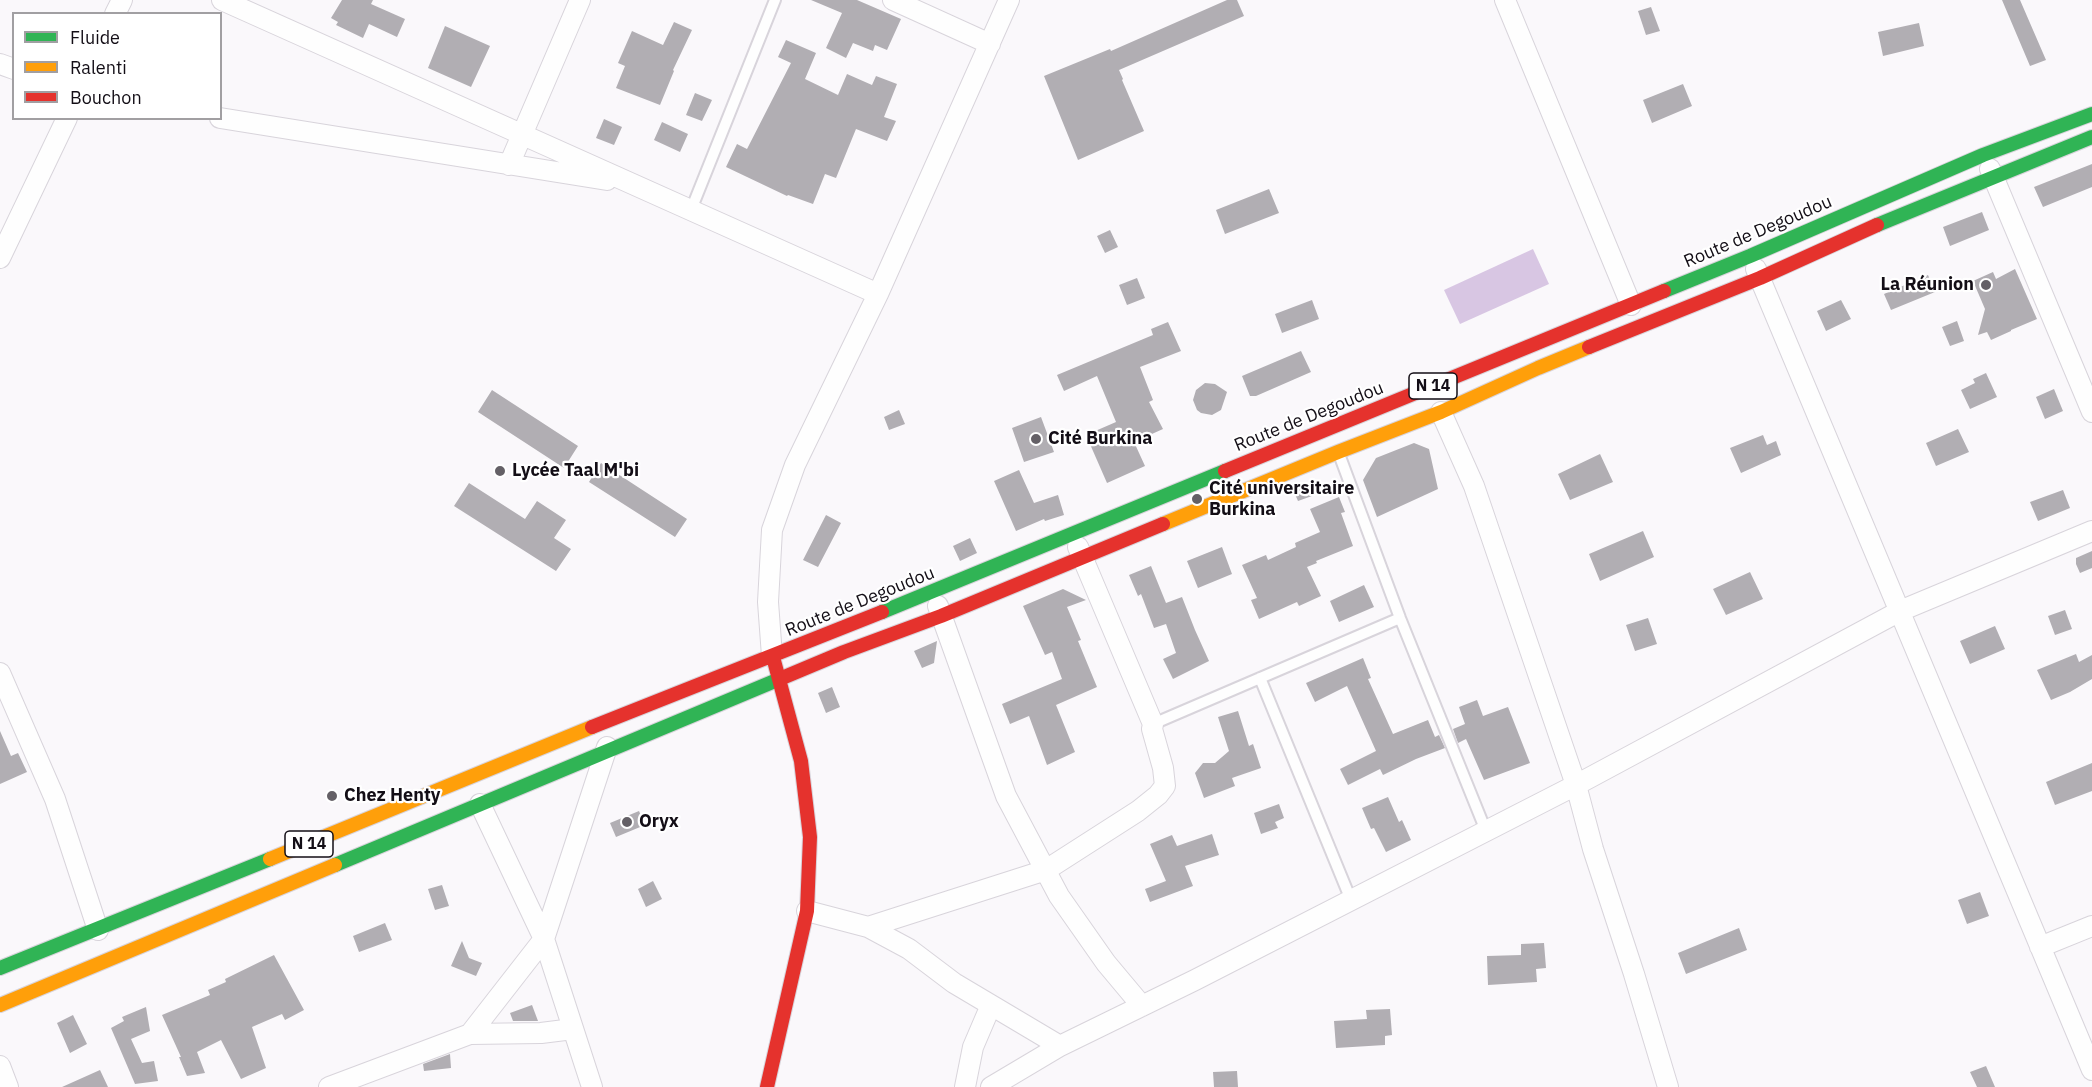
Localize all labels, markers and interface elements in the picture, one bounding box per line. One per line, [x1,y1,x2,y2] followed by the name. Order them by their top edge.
[12,12,222,120] legend
[70,26,120,49] text: Fluide
[70,56,127,79] text: Ralenti
[70,86,142,109] text: Bouchon
[1681,191,1835,273] street label: Route de Degoudou
[1880,274,1974,296] place label: La Réunion
[1979,278,1993,292] marker: La Réunion
[1409,373,1457,399] road number: N 14
[1231,377,1387,457] street label: Route de Degoudou
[1048,428,1153,450] place label: Cité Burkina
[1029,432,1043,446] marker: Cité Burkina
[512,460,639,482] place label: Lycée Taal M'bi
[493,464,507,478] marker: Lycée Taal M'bi
[1209,478,1354,520] place label: Cité universitaire Burkina
[1190,492,1204,506] marker: Cité universitaire Burkina
[782,562,938,642] street label: Route de Degoudou
[344,785,440,807] place label: Chez Henty
[325,789,339,803] marker: Chez Henty
[639,811,679,833] place label: Oryx
[620,815,634,829] marker: Oryx
[285,831,333,857] road number: N 14

